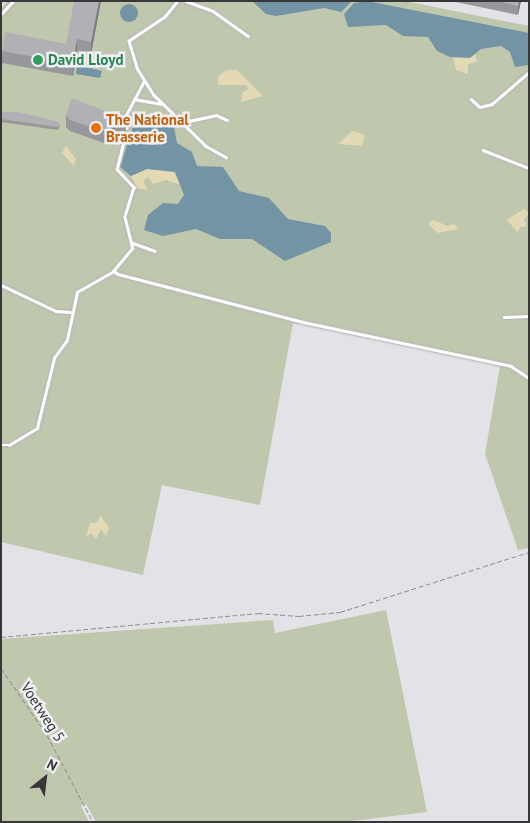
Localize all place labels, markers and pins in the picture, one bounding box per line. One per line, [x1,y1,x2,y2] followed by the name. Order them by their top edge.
[48,51,123,69] place label: David Lloyd
[32,54,44,66] marker: David Lloyd
[106,110,189,145] place label: The National Brasserie
[90,122,102,134] marker: The National Brasserie

